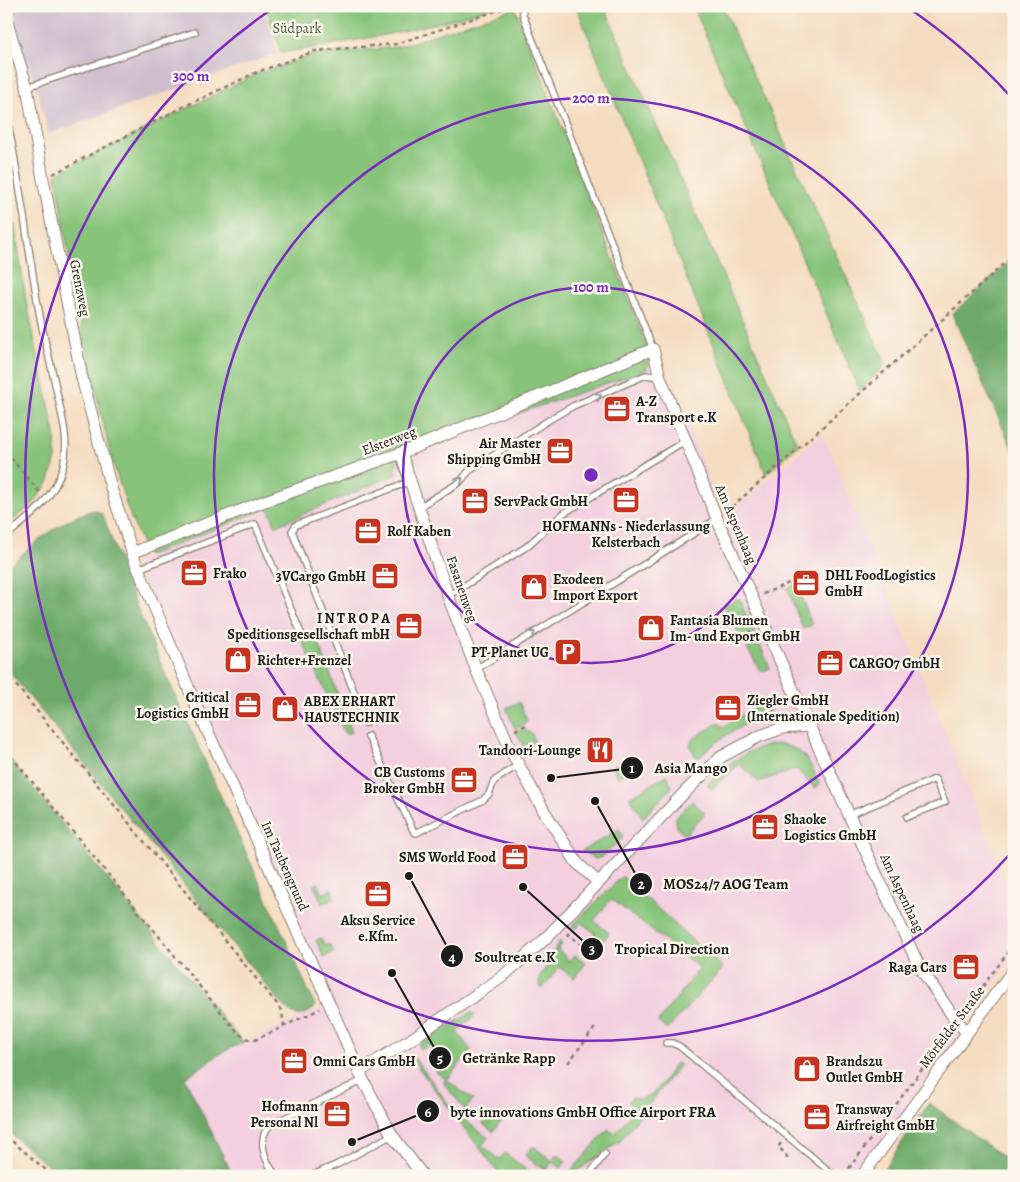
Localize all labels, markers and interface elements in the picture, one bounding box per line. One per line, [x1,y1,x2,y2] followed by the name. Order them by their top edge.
[273,19,321,38] park label: Südpark
[173,66,210,86] text: 300 m
[572,88,610,108] text: 200 m
[65,258,95,318] street label: Grenzweg
[573,277,609,297] text: 100 m
[593,391,602,402] one-way arrow
[635,392,717,427] place label: A-Z Transport e.K
[602,394,632,424] office icon: A-Z Transport e.K
[359,422,419,460] street label: Elsterweg
[447,434,541,469] place label: Air Master Shipping GmbH
[545,436,575,466] office icon: Air Master Shipping GmbH
[582,466,600,484] centre of rings
[454,477,463,486] one-way arrow
[710,480,761,567] street label: Am Aspenhaag
[611,485,641,515] office icon: HOFMANNs - Niederlassung Kelsterbach
[460,486,490,516] office icon: ServPack GmbH
[494,492,588,511] place label: ServPack GmbH
[353,516,383,546] office icon: Rolf Kaben
[542,517,711,552] place label: HOFMANNs - Niederlassung Kelsterbach
[387,522,451,541] place label: Rolf Kaben
[442,553,482,625] street label: Fasanenweg
[179,558,209,588] office icon: Frako
[370,561,400,591] office icon: 3VCargo GmbH
[213,564,247,583] place label: Frako
[825,566,936,601] place label: DHL FoodLogistics GmbH
[276,567,366,586] place label: 3VCargo GmbH
[791,568,821,598] office icon: DHL FoodLogistics GmbH
[553,570,638,605] place label: Exodeen Import Export
[519,572,549,602] shop icon: Exodeen Import Export
[227,609,390,644] place label: I N T R O P A Speditionsgesellschaft mbH
[394,611,424,641] office icon: I N T R O P A Speditionsgesellschaft mbH
[670,611,800,646] place label: Fantasia Blumen Im- und Export GmbH
[636,613,666,643] shop icon: Fantasia Blumen Im- und Export GmbH
[527,630,536,640] one-way arrow
[553,637,583,667] parking icon: PT-Planet UG
[471,643,549,662] place label: PT-Planet UG
[223,645,253,675] shop icon: Richter+Frenzel
[815,648,845,678] office icon: CARGO7 GmbH
[257,651,351,670] place label: Richter+Frenzel
[849,654,940,673] place label: CARGO7 GmbH
[137,688,229,723] place label: Critical Logistics GmbH
[233,690,263,720] office icon: Critical Logistics GmbH
[747,691,900,726] place label: Ziegler GmbH (Internationale Spedition)
[303,692,400,727] place label: ABEX ERHART HAUSTECHNIK
[713,693,743,723] office icon: Ziegler GmbH (Internationale Spedition)
[270,694,300,724] shop icon: ABEX ERHART HAUSTECHNIK
[585,735,615,765] restaurant icon: Tandoori-Lounge
[479,741,582,760] place label: Tandoori-Lounge
[619,753,738,783] callout: Asia Mango
[629,758,635,778] text: 1
[653,758,728,778] text: Asia Mango
[364,763,445,798] place label: CB Customs Broker GmbH
[449,765,479,795] office icon: CB Customs Broker GmbH
[784,810,876,845] place label: Shaoke Logistics GmbH
[750,812,780,842] office icon: Shaoke Logistics GmbH
[257,818,314,914] street label: Im Taubengrund
[500,842,530,872] office icon: SMS World Food
[399,848,496,867] place label: SMS World Food
[875,850,929,936] street label: Am Aspenhaag
[629,869,799,899] callout: MOS24/7 AOG Team
[637,874,645,894] text: 2
[663,874,789,894] text: MOS24/7 AOG Team
[363,879,393,909] office icon: Aksu Service e.Kfm.
[340,911,416,946] place label: Aksu Service e.Kfm.
[580,934,739,964] callout: Tropical Direction
[589,939,595,959] text: 3
[615,939,730,959] text: Tropical Direction
[439,941,565,971] callout: Soultreat e.K
[448,947,456,967] text: 4
[474,947,556,967] text: Soultreat e.K
[951,952,981,982] office icon: Raga Cars
[888,958,947,977] place label: Raga Cars
[915,982,989,1072] street label: Mörfelder Straße
[428,1043,566,1073] callout: Getränke Rapp
[279,1046,309,1076] office icon: Omni Cars GmbH
[437,1048,443,1068] text: 5
[463,1048,555,1068] text: Getränke Rapp
[313,1052,416,1071] place label: Omni Cars GmbH
[826,1052,903,1087] place label: Brands2u Outlet GmbH
[792,1054,822,1084] shop icon: Brands2u Outlet GmbH
[416,1096,726,1126] callout: byte innovations GmbH Office Airport FRA
[250,1097,318,1132] place label: Hofmann Personal Nl
[322,1099,352,1129] office icon: Hofmann Personal Nl
[835,1100,935,1135] place label: Transway Airfreight GmbH
[424,1102,432,1122] text: 6
[449,1102,716,1122] text: byte innovations GmbH Office Airport FRA
[802,1102,832,1132] office icon: Transway Airfreight GmbH

